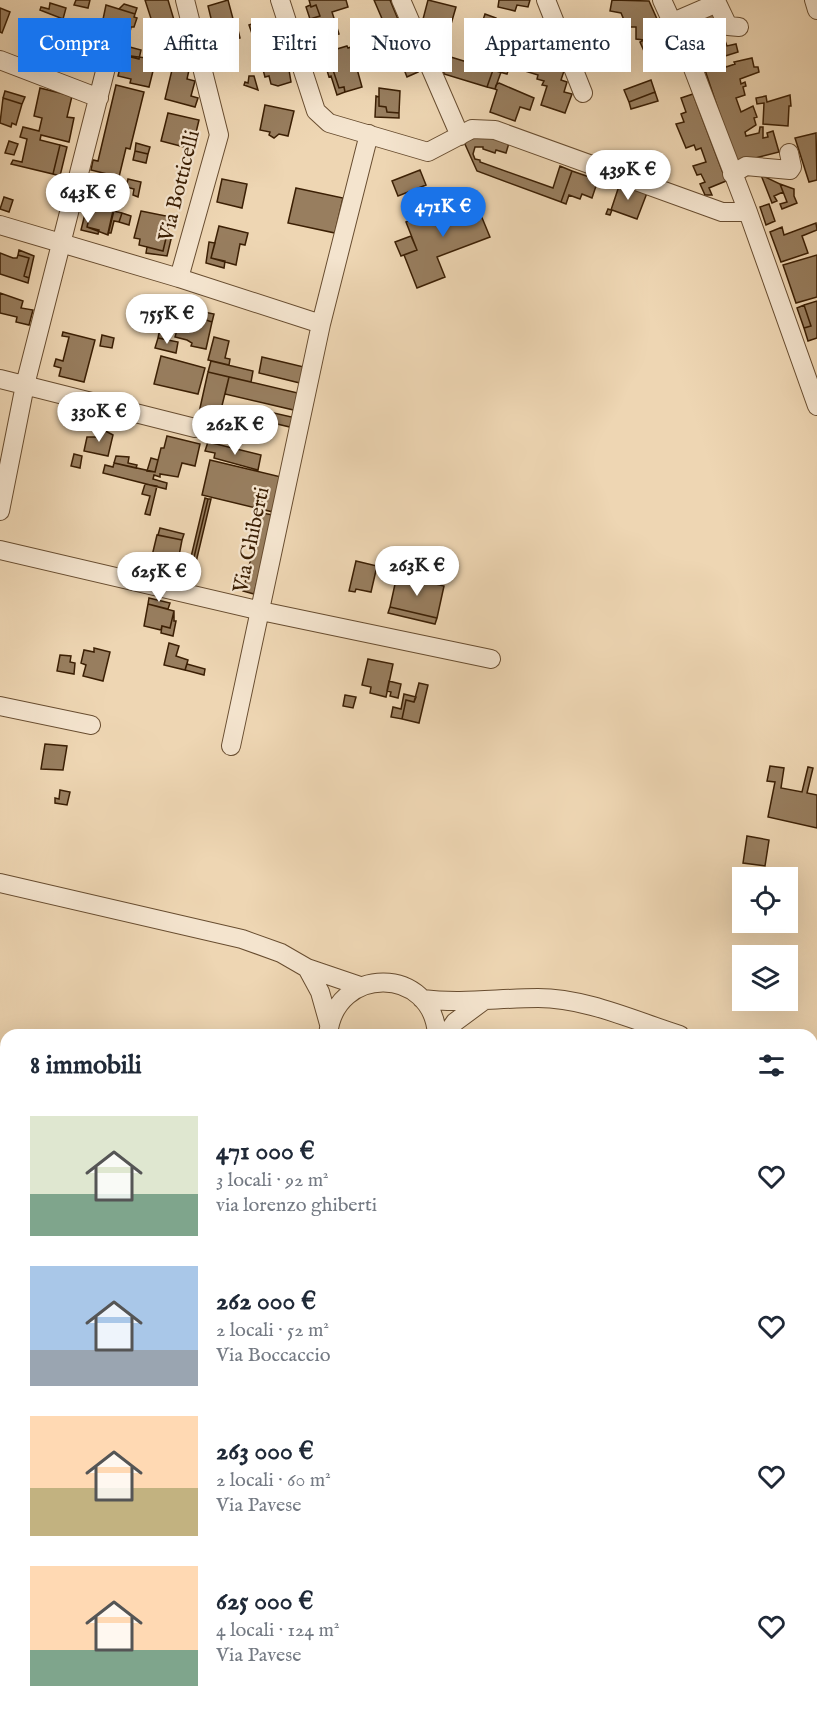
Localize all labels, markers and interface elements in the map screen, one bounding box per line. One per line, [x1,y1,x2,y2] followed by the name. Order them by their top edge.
[18,18,131,72] chip: Compra
[143,18,239,72] chip: Affitta
[251,18,338,72] chip: Filtri
[350,18,452,72] chip: Nuovo
[464,18,631,72] chip: Appartamento
[643,18,726,72] chip: Casa
[153,127,207,246] street label: Via Botticelli
[579,150,677,201] pin: 439K €
[600,157,656,182] text: 439K €
[39,173,137,224] pin: 643K €
[60,180,116,205] text: 643K €
[394,187,492,238] pin: 471K €
[415,194,471,219] text: 471K €
[118,294,216,345] pin: 755K €
[140,301,194,326] text: 755K €
[50,392,148,443] pin: 330K €
[71,399,127,424] text: 330K €
[186,405,284,456] pin: 262K €
[206,412,264,437] text: 262K €
[227,484,276,597] street label: Via Ghiberti
[368,546,466,597] pin: 263K €
[110,552,208,603] pin: 625K €
[389,553,445,578] text: 263K €
[131,559,187,584] text: 625K €
[732,867,798,1011] map controls
[732,867,798,933] button: locate
[732,945,798,1011] button: layers
[30,1049,142,1082] text: 8 immobili
[755,1049,788,1082] icon: filters
[216,1135,315,1168] text: 471 000 €
[78,1140,150,1212] icon: home
[755,1160,788,1193] icon: heart
[216,1168,329,1193] text: 3 locali · 92 m²
[216,1193,377,1218] text: via lorenzo ghiberti
[216,1285,316,1318] text: 262 000 €
[78,1290,150,1362] icon: home
[755,1310,788,1343] icon: heart
[216,1318,329,1343] text: 2 locali · 52 m²
[216,1343,330,1368] text: Via Boccaccio
[216,1435,314,1468] text: 263 000 €
[78,1440,150,1512] icon: home
[755,1460,788,1493] icon: heart
[216,1468,331,1493] text: 2 locali · 60 m²
[216,1493,301,1518] text: Via Pavese
[216,1585,313,1618] text: 625 000 €
[78,1590,150,1662] icon: home
[755,1610,788,1643] icon: heart
[216,1618,340,1643] text: 4 locali · 124 m²
[216,1643,301,1668] text: Via Pavese

